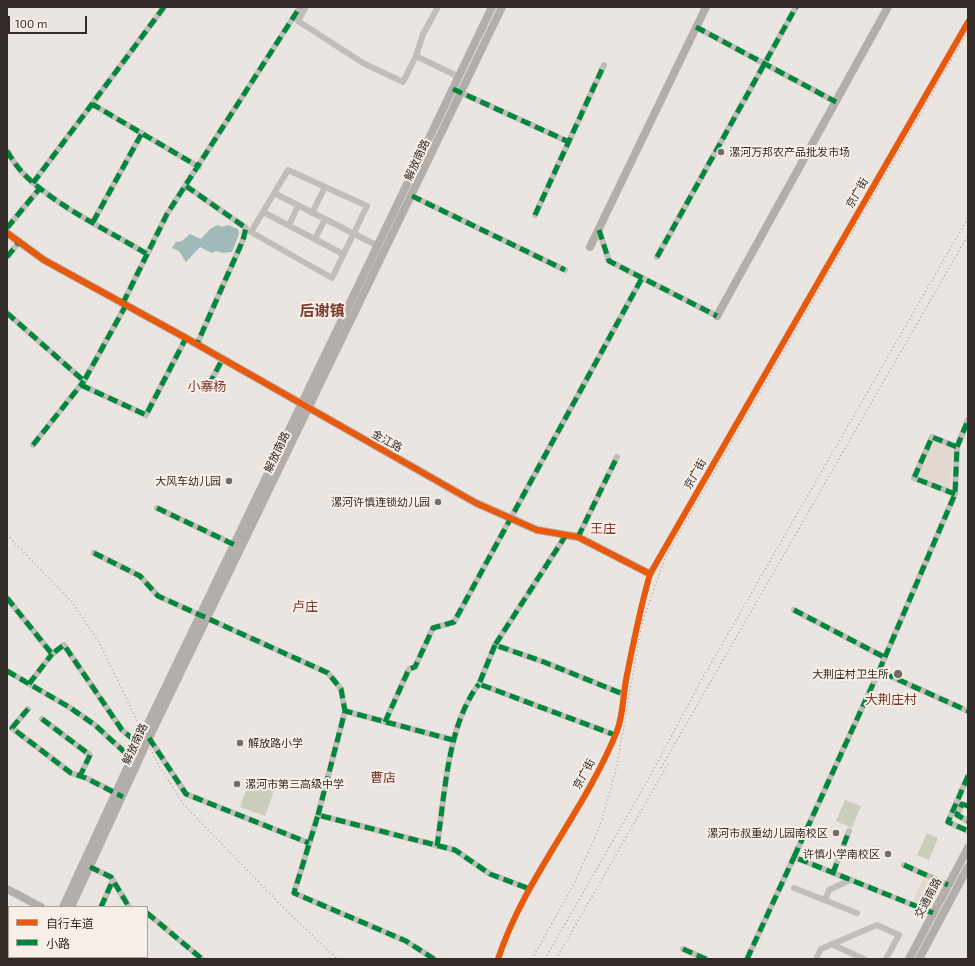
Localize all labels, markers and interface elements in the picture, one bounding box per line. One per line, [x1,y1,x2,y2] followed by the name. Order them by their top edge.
[10,8,89,34] scale bar
[15,16,47,30] text: 100 m
[402,137,432,183] street label: 解放南路
[729,145,850,159] place label: 漯河万邦农产品批发市场
[716,147,726,157] marker: 漯河万邦农产品批发市场
[843,175,871,211] street label: 京广街
[300,302,344,320] district label: 后谢镇
[188,379,226,395] district label: 小寨杨
[369,427,405,455] street label: 金江路
[261,429,293,475] street label: 解放南路
[681,456,709,492] street label: 京广街
[155,474,221,488] place label: 大风车幼儿园
[224,476,234,486] marker: 大风车幼儿园
[331,495,430,509] place label: 漯河许慎连锁幼儿园
[433,497,443,507] marker: 漯河许慎连锁幼儿园
[590,521,616,537] district label: 王庄
[292,599,318,615] district label: 卢庄
[812,667,889,681] place label: 大荆庄村卫生所
[892,668,904,680] marker: 大荆庄村卫生所
[865,692,917,708] district label: 大荆庄村
[120,721,150,767] street label: 解放南路
[248,736,303,750] place label: 解放路小学
[235,738,245,748] marker: 解放路小学
[570,756,598,792] street label: 京广街
[370,770,396,786] district label: 曹店
[245,777,344,791] place label: 漯河市第三高级中学
[232,779,242,789] marker: 漯河市第三高级中学
[707,826,828,840] place label: 漯河市叔重幼儿园南校区
[831,828,841,838] marker: 漯河市叔重幼儿园南校区
[803,847,880,861] place label: 许慎小学南校区
[883,849,893,859] marker: 许慎小学南校区
[912,875,944,921] street label: 交通南路
[8,906,148,958] legend
[46,916,94,930] text: 自行车道
[46,936,70,950] text: 小路

